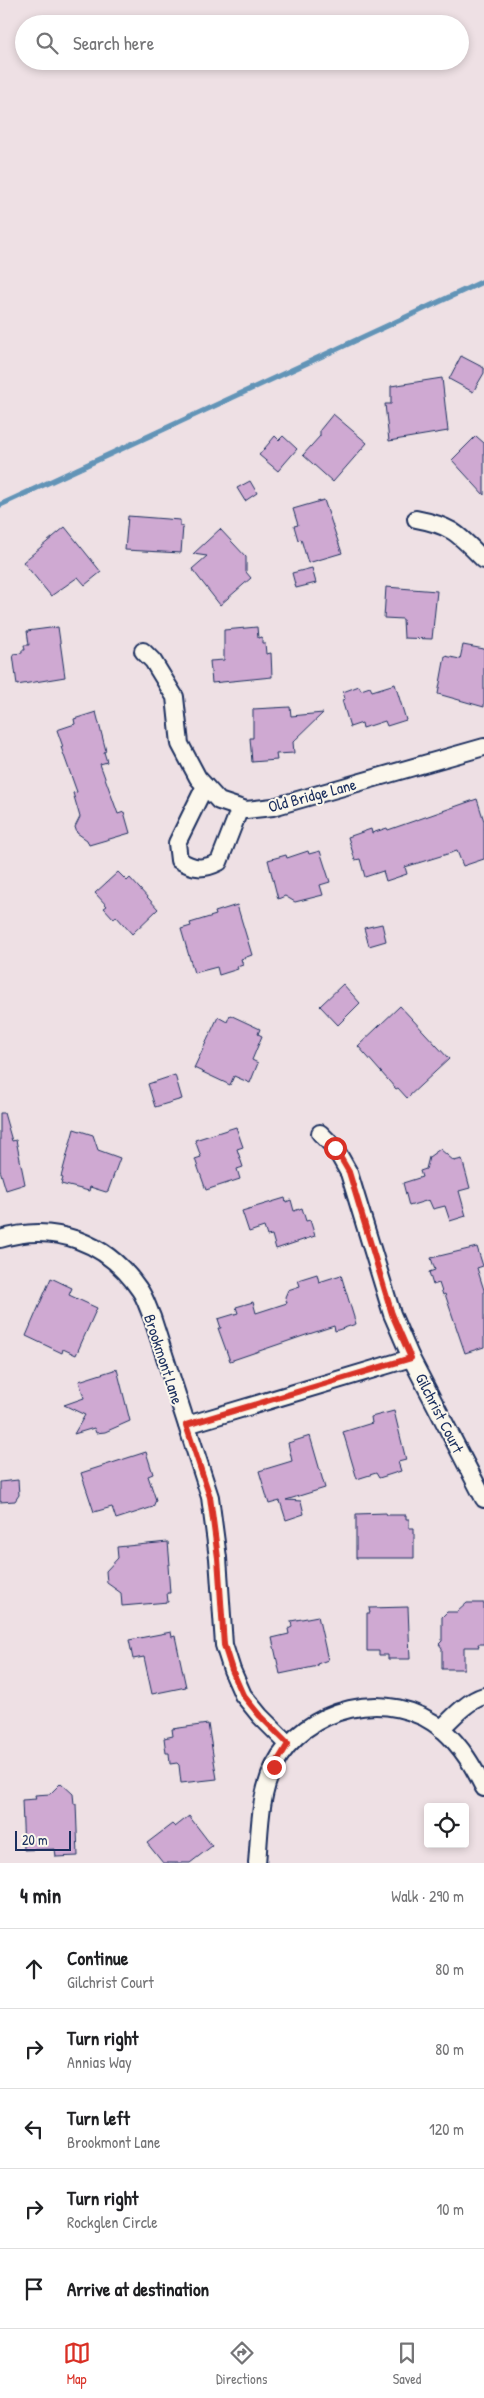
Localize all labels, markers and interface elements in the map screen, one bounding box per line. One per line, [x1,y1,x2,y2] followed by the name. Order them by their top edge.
[15,15,469,70] search box
[33,29,61,57] icon: search
[73,30,154,56] text: Search here
[266,773,359,817] street label: Old Bridge Lane
[324,1137,347,1160] route start
[139,1311,189,1407] street label: Brookmont Lane
[410,1369,470,1457] street label: Gilchrist Court
[263,1756,286,1779] route end
[424,1803,469,1848] map controls
[424,1803,469,1848] button: locate
[15,1828,71,1851] scale bar
[22,1830,48,1849] text: 20 m
[20,1881,61,1910] text: 4 min
[391,1885,464,1907] text: Walk · 290 m
[67,1945,128,1971] text: Continue
[20,1955,48,1983] icon: ahead
[435,1958,464,1980] text: 80 m
[67,1971,154,1993] text: Gilchrist Court
[67,2025,138,2051] text: Turn right
[20,2035,48,2063] icon: right
[435,2038,464,2060] text: 80 m
[67,2051,132,2073] text: Annias Way
[67,2105,130,2131] text: Turn left
[20,2115,48,2143] icon: left
[429,2118,464,2140] text: 120 m
[67,2131,160,2153] text: Brookmont Lane
[67,2185,138,2211] text: Turn right
[20,2195,48,2223] icon: right
[436,2198,464,2220] text: 10 m
[67,2211,158,2233] text: Rockglen Circle
[20,2275,48,2303] icon: arrive
[67,2276,209,2302] text: Arrive at destination
[63,2339,91,2388] tab: Map
[216,2339,267,2388] tab: Directions
[393,2339,421,2388] tab: Saved

